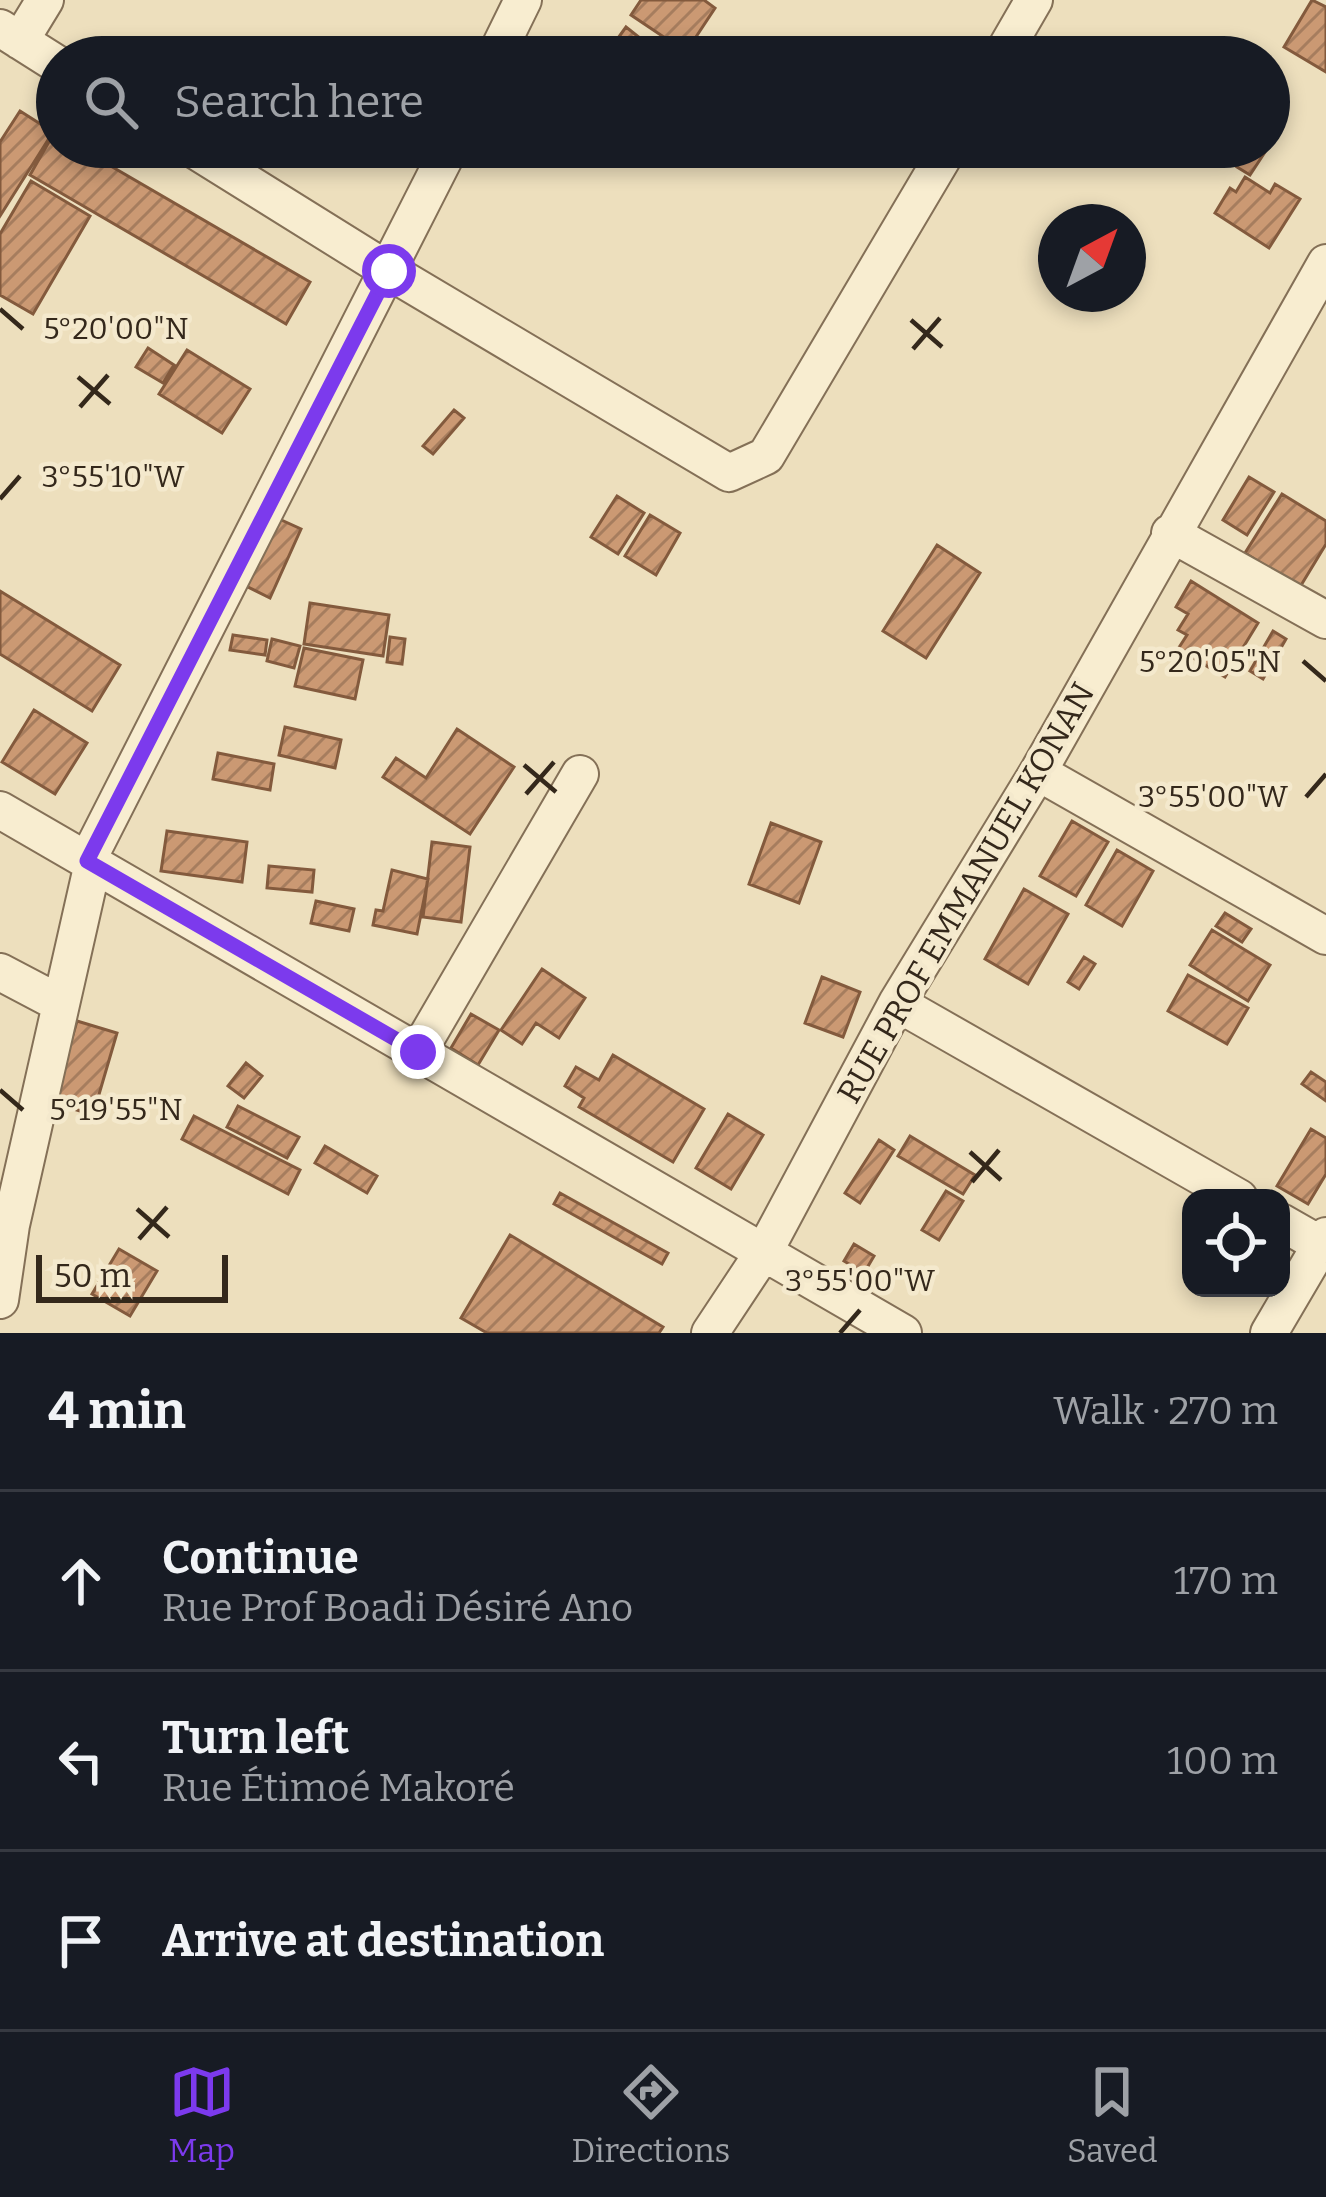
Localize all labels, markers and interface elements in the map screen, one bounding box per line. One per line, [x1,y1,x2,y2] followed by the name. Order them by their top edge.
[36,36,1290,168] search box
[78,69,144,135] icon: search
[174,75,424,129] text: Search here
[1038,204,1146,312] north arrow
[362,244,416,298] route start
[43,311,189,347] text: 5°20'00"N
[41,459,185,495] text: 3°55'10"W
[1139,644,1281,680] text: 5°20'05"N
[829,676,1103,1110] street label: RUE PROF EMMANUEL KONAN
[1138,779,1288,815] text: 3°55'00"W
[391,1025,445,1079] route end
[50,1092,182,1128] text: 5°19'55"N
[1182,1189,1290,1297] map controls
[1182,1189,1290,1297] button: locate
[36,1249,228,1302] scale bar
[54,1256,131,1296] text: 50 m
[785,1263,935,1299] text: 3°55'00"W
[48,1380,186,1442] text: 4 min
[1053,1388,1278,1434] text: Walk · 270 m
[162,1531,359,1585] text: Continue
[48,1548,114,1614] icon: ahead
[1174,1558,1278,1604] text: 170 m
[162,1585,633,1631] text: Rue Prof Boadi Désiré Ano
[162,1711,349,1765] text: Turn left
[48,1728,114,1794] icon: left
[1167,1738,1278,1784] text: 100 m
[162,1765,515,1811] text: Rue Étimoé Makoré
[48,1908,114,1974] icon: arrive
[162,1914,604,1968] text: Arrive at destination
[168,2059,235,2171] tab: Map
[572,2059,730,2171] tab: Directions
[1067,2059,1158,2171] tab: Saved

